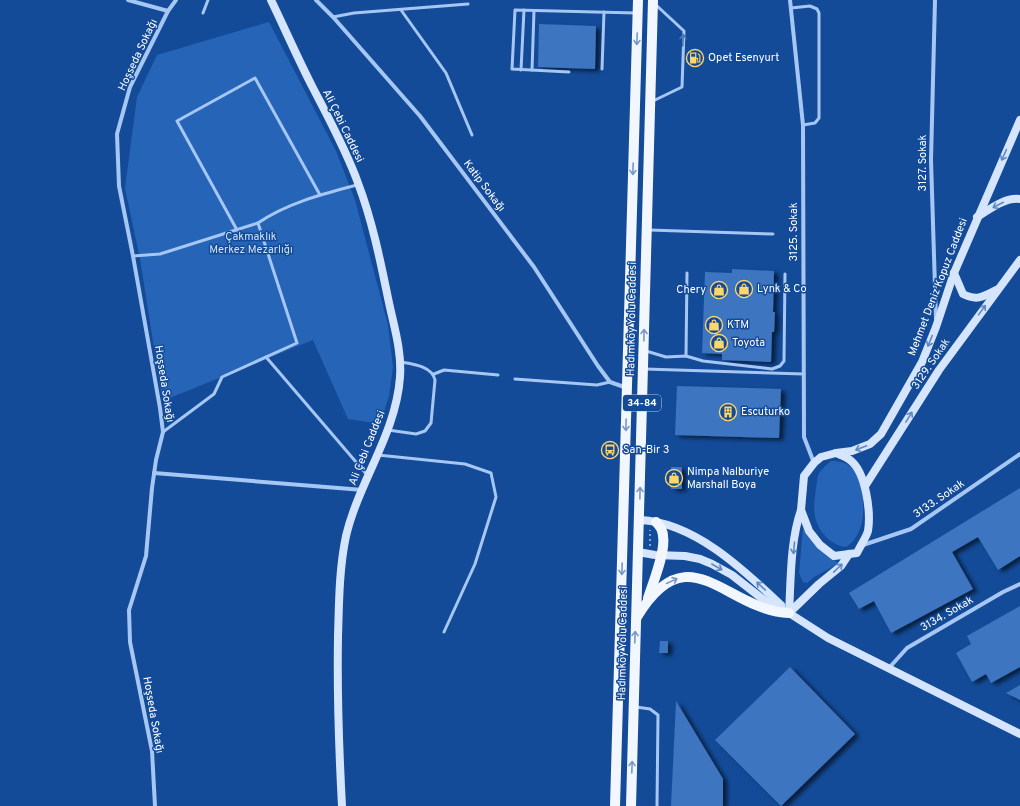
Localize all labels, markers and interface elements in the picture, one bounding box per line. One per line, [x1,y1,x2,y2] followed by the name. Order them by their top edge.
[115,17,161,93] street label: Hoşseda Sokağı
[633,32,641,45] one-way arrow
[679,34,687,47] one-way arrow
[685,48,705,68] fuel station icon: Opet Esenyurt
[708,51,779,65] place label: Opet Esenyurt
[319,87,367,165] street label: Ali Çebi Caddesi
[916,134,930,191] street label: 3127. Sokak
[1000,149,1007,161] one-way arrow
[460,157,508,215] street label: Katip Sokağı
[630,162,637,175] one-way arrow
[787,202,801,262] street label: 3125. Sokak
[992,202,1004,209] one-way arrow
[905,216,971,358] street label: Mehmet Deniz Kopuz Caddesi
[209,230,293,257] park label: Çakmaklık Merkez Mezarlığı
[624,262,640,376] street label: Hadımköy Yolu Caddesi
[734,279,754,299] shop icon: Lynk & Co
[709,280,729,300] shop icon: Chery
[757,282,807,296] place label: Lynk & Co
[676,283,706,297] place label: Chery
[978,305,986,316] one-way arrow
[704,315,724,335] shop icon: KTM
[727,318,749,332] place label: KTM
[640,329,648,342] one-way arrow
[709,333,729,353] shop icon: Toyota
[926,335,934,347] one-way arrow
[732,336,765,350] place label: Toyota
[909,336,953,392] street label: 3129. Sokak
[151,345,177,423] street label: Hoşseda Sokağı
[623,395,661,411] road number: 34-84
[718,402,738,422] building icon: Escuturko
[741,405,790,419] place label: Escuturko
[346,408,388,488] street label: Ali Çebi Caddesi
[905,411,913,423] one-way arrow
[623,418,630,431] one-way arrow
[600,440,620,460] bus stop icon: San-Bir 3
[623,443,669,457] place label: San-Bir 3
[856,444,868,452] one-way arrow
[687,465,769,492] place label: Nimpa Nalburiye Marshall Boya
[664,468,684,488] shop icon: Nimpa Nalburiye Marshall Boya
[911,477,967,521] street label: 3133. Sokak
[636,487,644,500] one-way arrow
[790,541,797,554] one-way arrow
[618,562,626,575] one-way arrow
[711,563,723,571] one-way arrow
[833,563,843,572] one-way arrow
[665,577,677,584] one-way arrow
[756,581,766,591] one-way arrow
[615,586,631,700] street label: Hadımköy Yolu Caddesi
[918,593,976,635] street label: 3134. Sokak
[632,631,639,644] one-way arrow
[139,676,167,754] street label: Hoşseda Sokağı
[628,761,636,774] one-way arrow

